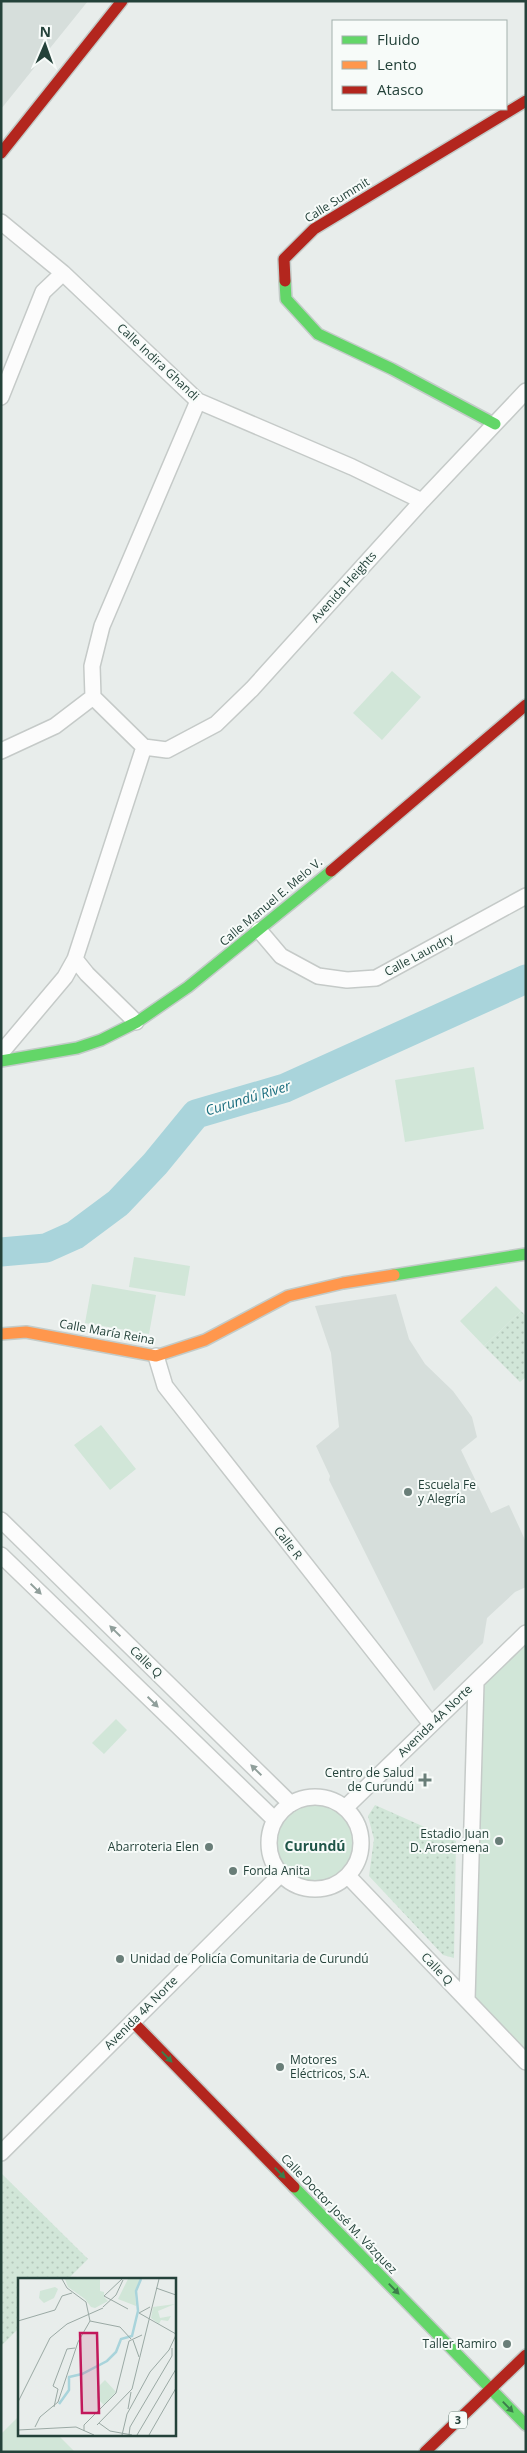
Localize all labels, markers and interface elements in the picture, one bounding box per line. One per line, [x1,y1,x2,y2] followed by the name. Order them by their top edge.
[20,20,70,70] north arrow
[332,20,507,110] legend
[39,22,51,41] text: N
[377,29,420,49] text: Fluido
[377,54,417,74] text: Lento
[377,79,424,99] text: Atasco
[301,173,372,226] street label: Calle Summit
[114,319,203,404] street label: Calle Indira Ghandi
[307,547,380,626] street label: Avenida Heights
[216,854,326,950] street label: Calle Manuel E. Melo V.
[381,929,457,980] street label: Calle Laundry
[203,1075,293,1120] water label: Curundú River
[58,1315,156,1348] street label: Calle María Reina
[418,1476,476,1507] place label: Escuela Fe y Alegría
[402,1486,414,1498] marker: Escuela Fe y Alegría
[270,1523,307,1563] street label: Calle R
[30,1583,42,1595] one-way arrow
[109,1626,121,1638] one-way arrow
[126,1642,166,1681] street label: Calle Q
[394,1680,476,1761] street label: Avenida 4A Norte
[147,1696,159,1708] one-way arrow
[250,1764,262,1776] one-way arrow
[325,1764,414,1795] place label: Centro de Salud de Curundú
[418,1773,432,1787] marker: Centro de Salud de Curundú
[410,1825,489,1856] place label: Estadio Juan D. Arosemena
[493,1835,505,1847] marker: Estadio Juan D. Arosemena
[285,1836,345,1855] district label: Curundú
[108,1838,199,1855] place label: Abarroteria Elen
[203,1841,215,1853] marker: Abarroteria Elen
[243,1862,310,1879] place label: Fonda Anita
[227,1865,239,1877] marker: Fonda Anita
[418,1949,457,1989] street label: Calle Q
[130,1950,369,1967] place label: Unidad de Policía Comunitaria de Curundú
[114,1953,126,1965] marker: Unidad de Policía Comunitaria de Curundú
[100,1972,181,2053] street label: Avenida 4A Norte
[161,2050,173,2062] one-way arrow
[290,2051,370,2082] place label: Motores Eléctricos, S.A.
[274,2061,286,2073] marker: Motores Eléctricos, S.A.
[277,2150,402,2278] street label: Calle Doctor José M. Vázquez
[274,2167,286,2179] one-way arrow
[18,2278,175,2436] inset map
[388,2283,400,2295] one-way arrow
[423,2335,497,2352] place label: Taller Ramiro
[501,2338,513,2350] marker: Taller Ramiro
[502,2401,514,2413] one-way arrow
[449,2412,467,2428] road number: 3

